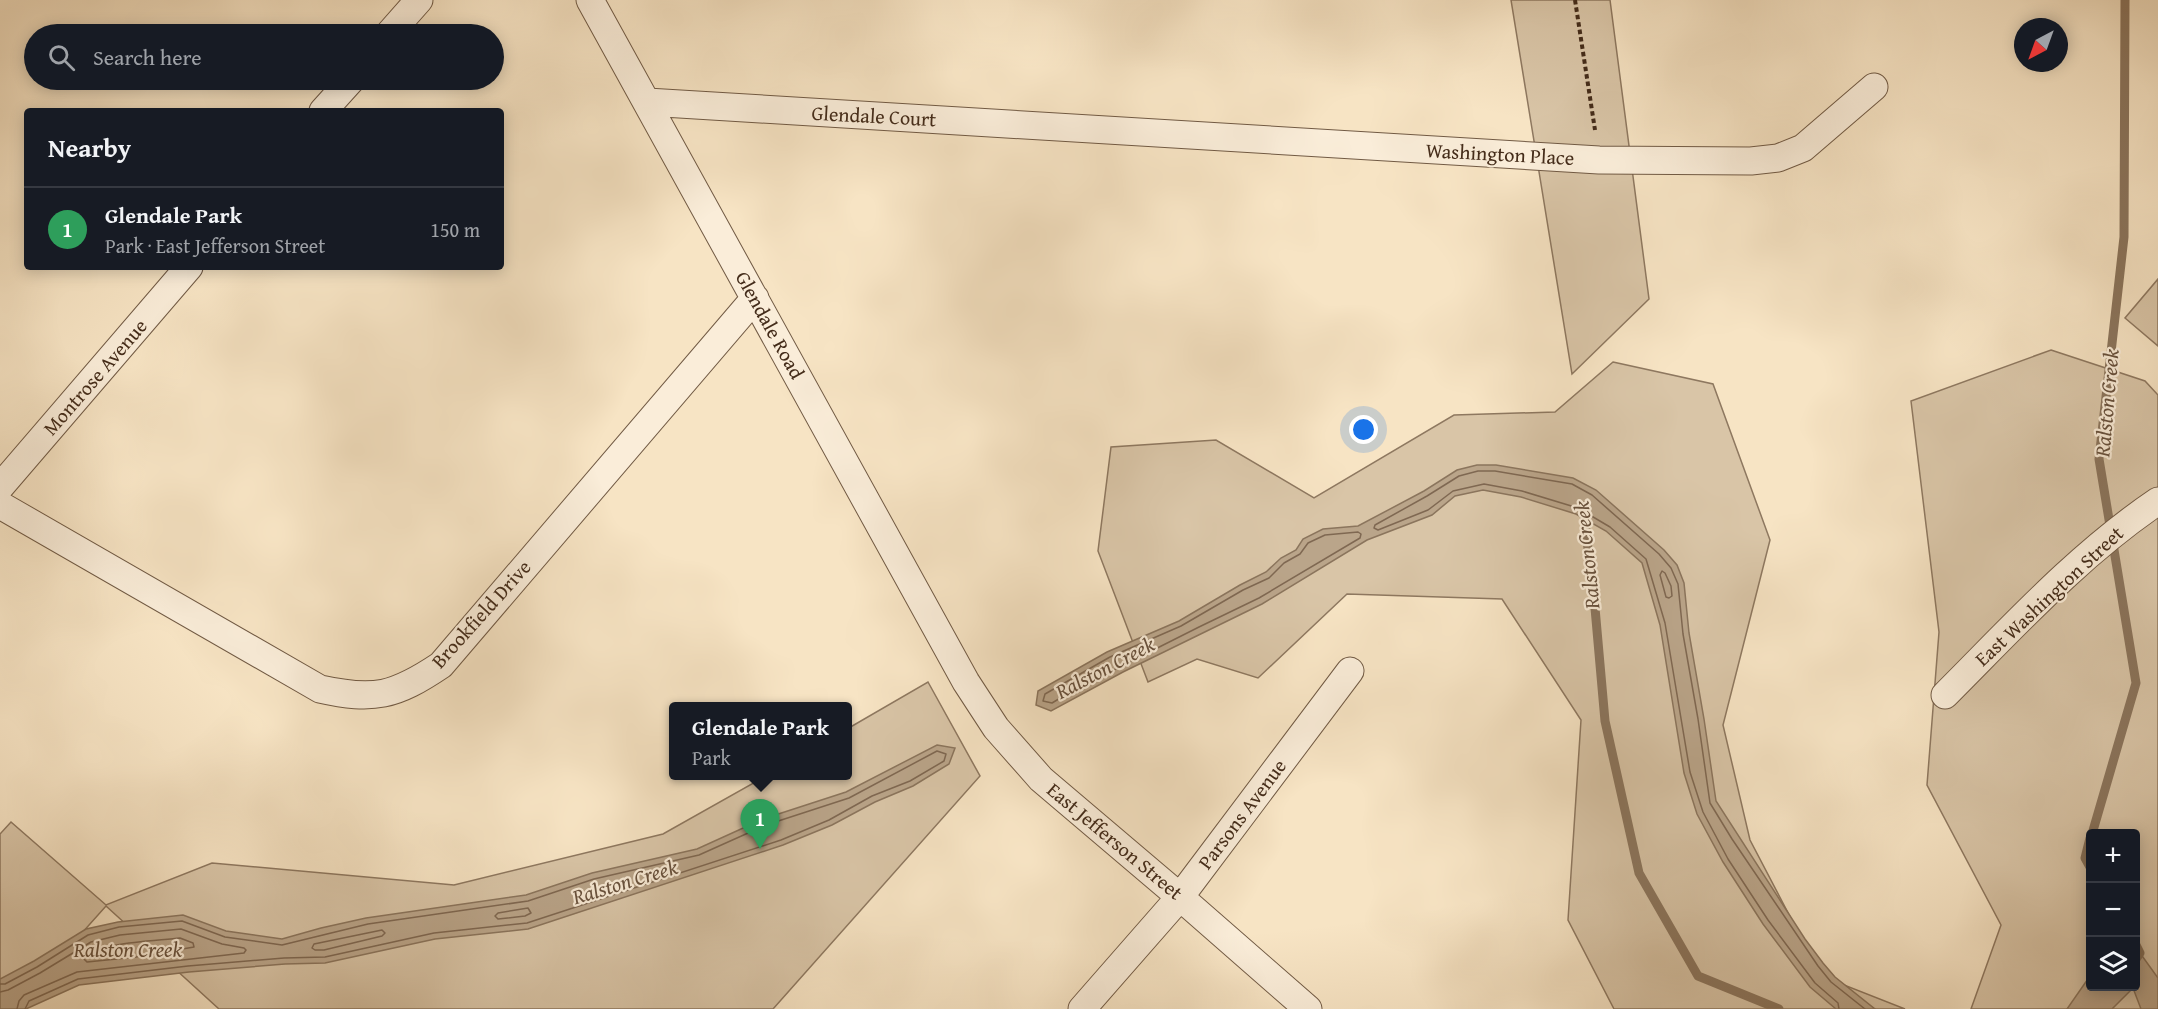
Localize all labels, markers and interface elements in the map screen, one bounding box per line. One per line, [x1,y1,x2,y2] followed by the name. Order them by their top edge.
[2014,18,2068,72] north arrow
[24,24,504,90] search box
[45,41,78,74] icon: search
[93,41,202,73] text: Search here
[811,98,937,133] street label: Glendale Court
[48,128,131,167] text: Nearby
[1425,135,1575,172] street label: Washington Place
[105,199,242,231] text: Glendale Park
[62,215,73,244] text: 1
[430,215,480,244] text: 150 m
[105,231,325,260] text: Park · East Jefferson Street
[729,266,812,384] street label: Glendale Road
[36,312,154,441] street label: Montrose Avenue
[2086,347,2127,459] water label: Ralston Creek
[1349,415,1378,444] your location
[1565,499,1608,612] water label: Ralston Creek
[1968,519,2130,672] street label: East Washington Street
[424,553,537,674] street label: Brookfield Drive
[1049,628,1160,707] water label: Ralston Creek
[669,702,852,780] popup
[692,711,829,743] text: Glendale Park
[692,743,731,772] text: Park
[1190,752,1293,875] street label: Parsons Avenue
[1041,775,1190,906] street label: East Jefferson Street
[740,800,780,849] pin: 1
[2086,829,2140,991] map controls
[2086,829,2140,883] button: +
[568,851,682,912] water label: Ralston Creek
[2086,883,2140,937] button: −
[73,934,183,965] water label: Ralston Creek
[2086,937,2140,991] button: layers

